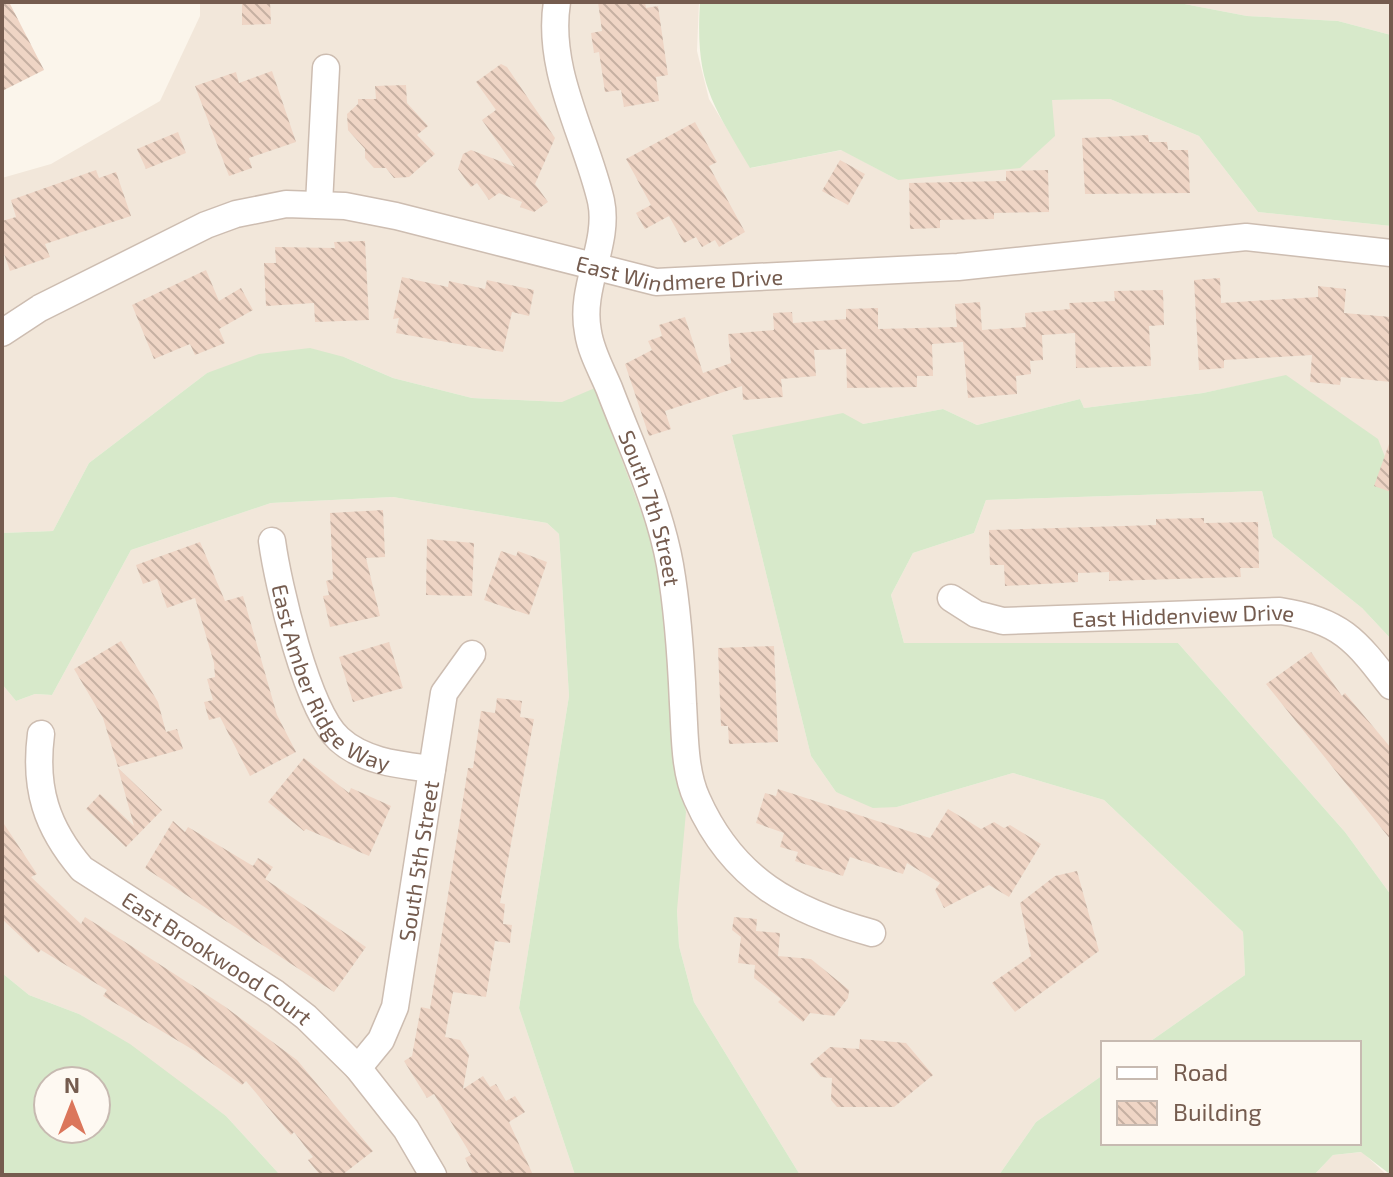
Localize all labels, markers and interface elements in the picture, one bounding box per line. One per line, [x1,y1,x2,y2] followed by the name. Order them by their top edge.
[574,249,784,296] street label: East Windmere Drive
[614,426,686,588] street label: South 7th Street
[267,581,393,775] street label: East Amber Ridge Way
[1072,598,1297,632] street label: East Hiddenview Drive
[392,779,443,943] street label: South 5th Street
[118,885,318,1030] street label: East Brookwood Court
[1101,1041,1361,1145] legend
[1173,1057,1228,1086] text: Road
[32,1065,112,1145] north arrow
[64,1071,80,1097] text: N
[1173,1097,1262,1126] text: Building

